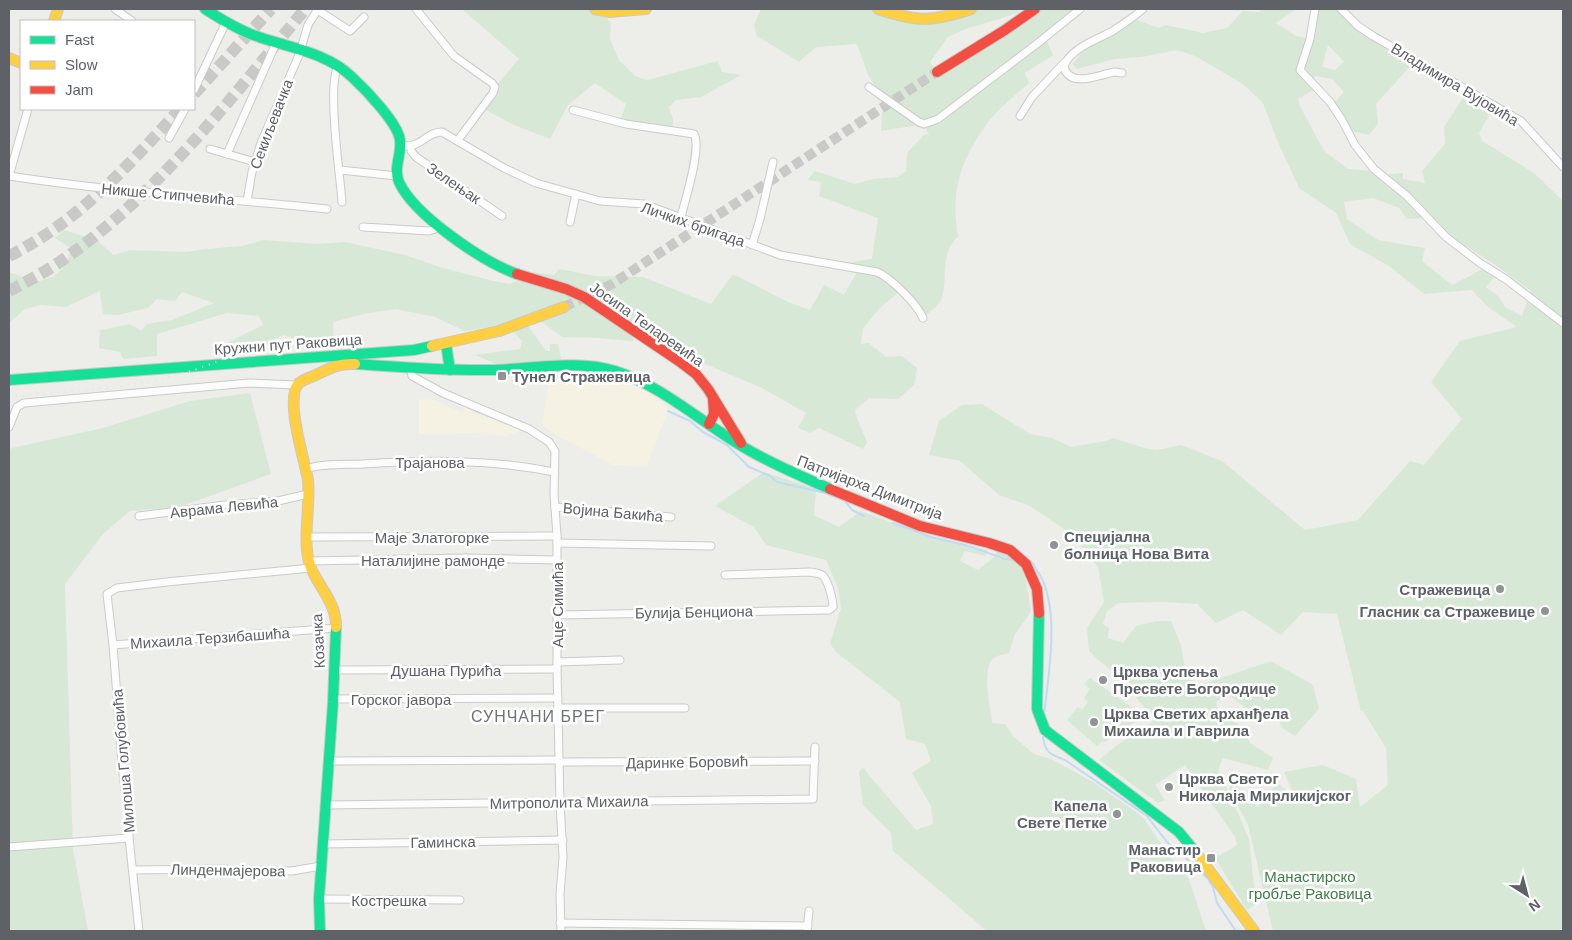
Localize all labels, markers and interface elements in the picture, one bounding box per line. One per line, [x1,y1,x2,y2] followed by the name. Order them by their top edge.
[20,20,195,110] legend
[65,31,95,48] text: Fast
[1388,39,1522,129] street label: Владимира Вујовића
[65,56,98,73] text: Slow
[246,76,296,171] street label: Секиљевачка
[65,81,93,98] text: Jam
[424,159,484,207] street label: Зелењак
[101,180,236,208] street label: Никше Стипчевића
[639,198,748,250] street label: Личких бригада
[587,278,708,370] street label: Јосипа Теларевића
[213,330,363,358] street label: Кружни пут Раковица
[512,368,651,385] place label: Тунел Стражевица
[496,370,508,382] marker: Тунел Стражевица
[795,451,946,523] street label: Патријарха Димитрија
[395,454,465,471] street label: Трајанова
[169,493,280,521] street label: Аврама Левића
[562,499,665,525] street label: Војина Бакића
[1064,528,1210,562] place label: Специјална болница Нова Вита
[375,529,489,546] street label: Маје Златогорке
[1048,539,1060,551] marker: Специјална болница Нова Вита
[361,552,505,569] street label: Наталијине рамонде
[549,562,566,648] street label: Аце Симића
[1399,581,1491,598] place label: Стражевица
[1494,583,1506,595] marker: Стражевица
[635,602,754,622] street label: Булија Бенциона
[1360,603,1535,620] place label: Гласник са Стражевице
[1539,605,1551,617] marker: Гласник са Стражевице
[308,613,328,669] street label: Козачка
[130,624,291,652] street label: Михаила Терзибашића
[391,662,502,679] street label: Душана Пурића
[1113,663,1276,697] place label: Црква успења Пресвете Богородице
[1097,674,1109,686] marker: Црква успења Пресвете Богородице
[108,688,138,834] street label: Милоша Голубовића
[351,691,452,708] street label: Горског јавора
[1104,705,1289,739] place label: Црква Светих арханђела Михаила и Гаврила
[471,708,605,725] district label: СУНЧАНИ БРЕГ
[1088,716,1100,728] marker: Црква Светих арханђела Михаила и Гаврила
[626,752,748,772] street label: Даринке Боровић
[1179,770,1351,804] place label: Црква Светог Николаја Мирликијског
[1163,781,1175,793] marker: Црква Светог Николаја Мирликијског
[489,792,649,812] street label: Митрополита Михаила
[1017,797,1108,831] place label: Капела Свете Петке
[1111,808,1123,820] marker: Капела Свете Петке
[410,833,476,851] street label: Гаминска
[1129,841,1202,875] place label: Манастир Раковица
[1205,852,1217,864] marker: Манастир Раковица
[170,860,286,880] street label: Линденмајерова
[1248,868,1372,902] park label: Манастирско гробље Раковица
[1502,870,1552,920] north arrow
[351,892,427,909] street label: Кострешка
[1526,896,1543,915] text: N

